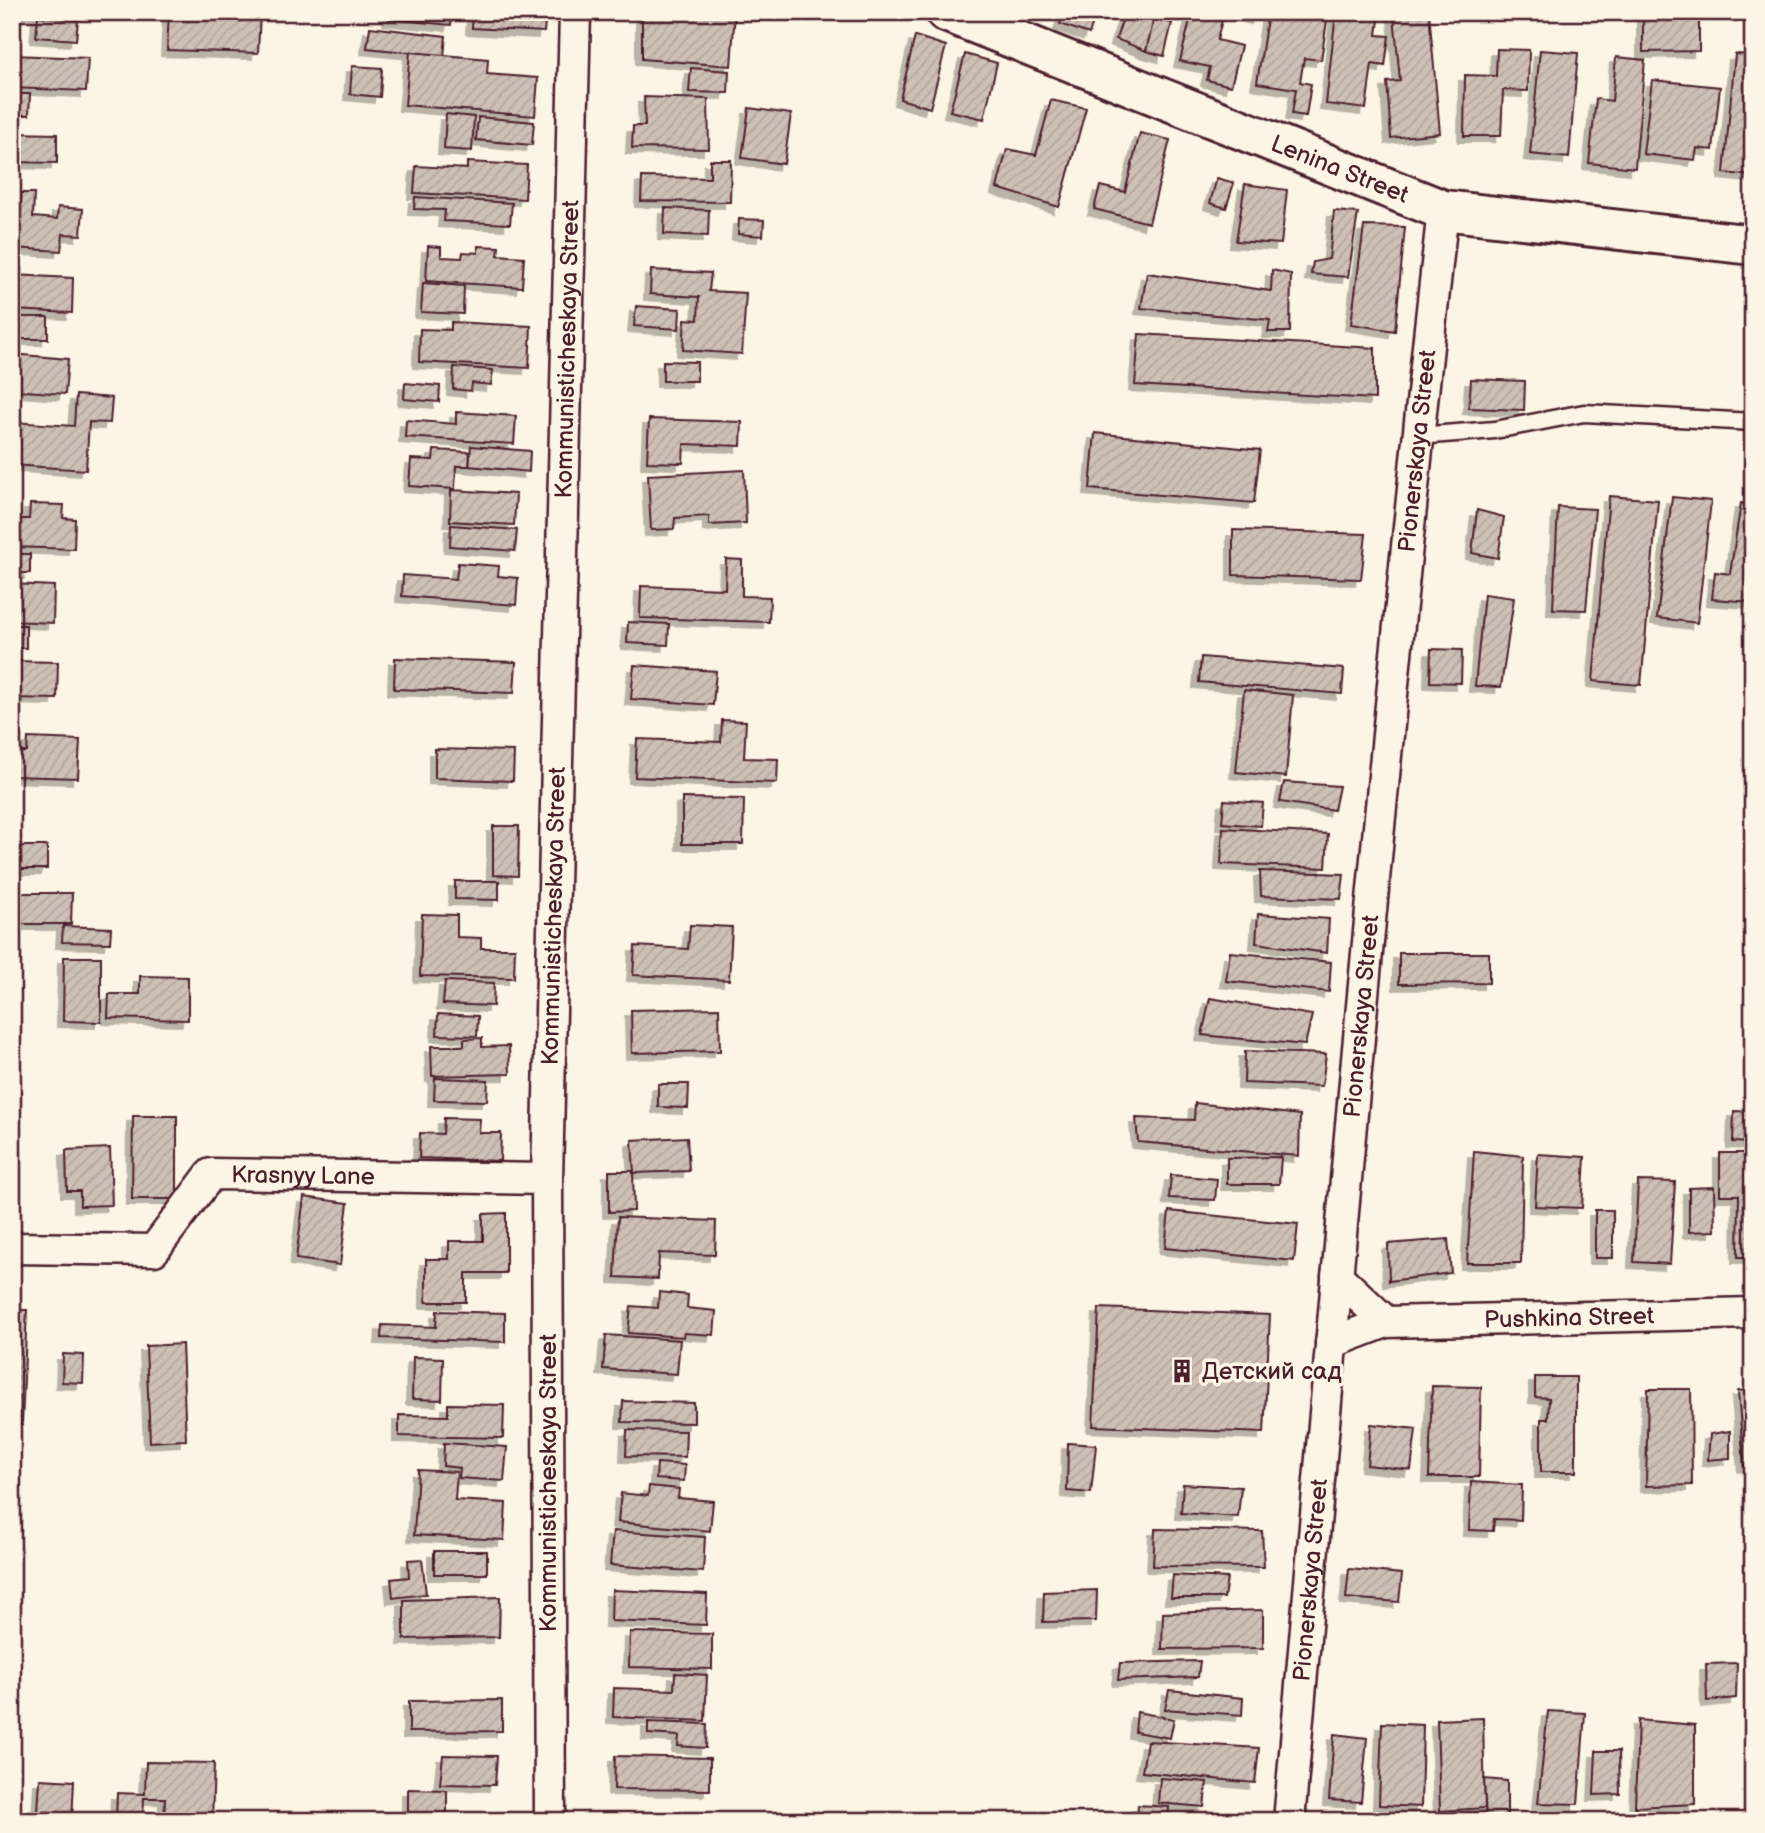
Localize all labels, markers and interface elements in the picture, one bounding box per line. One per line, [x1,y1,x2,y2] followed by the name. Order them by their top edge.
[1267,129,1413,210] street label: Lenina Street
[549,199,585,499] street label: Kommunisticheskaya Street
[1392,348,1442,554] street label: Pionerskaya Street
[535,766,571,1066] street label: Kommunisticheskaya Street
[1337,913,1385,1119] street label: Pionerskaya Street
[231,1160,375,1191] street label: Krasnyy Lane
[1484,1301,1655,1334] street label: Pushkina Street
[534,1333,563,1632] street label: Kommunisticheskaya Street
[1168,1357,1196,1385] building icon: Детский сад
[1202,1357,1342,1386] place label: Детский сад
[1287,1477,1334,1683] street label: Pionerskaya Street

